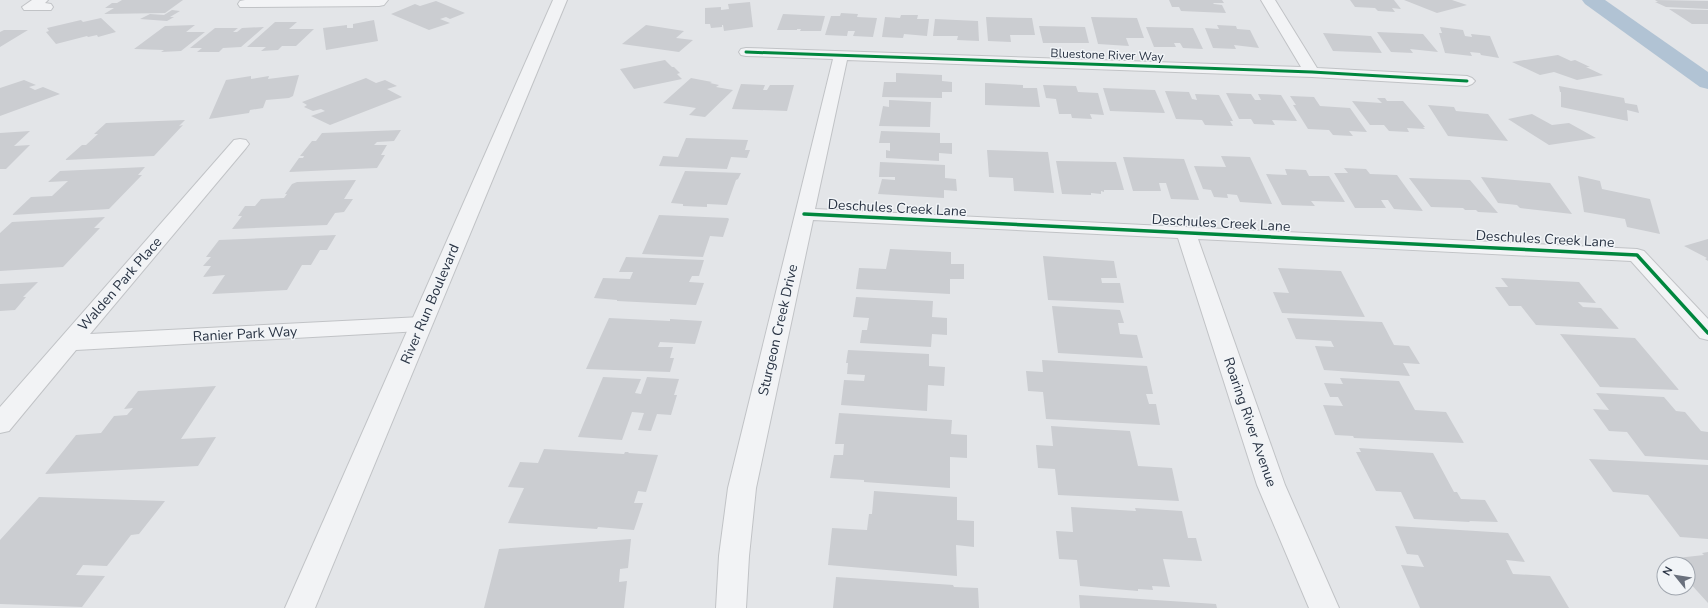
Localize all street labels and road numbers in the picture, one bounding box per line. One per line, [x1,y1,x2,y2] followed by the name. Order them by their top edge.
[1050,45,1165,65] street label: Bluestone River Way
[827,195,967,221] street label: Deschules Creek Lane
[1151,210,1291,236] street label: Deschules Creek Lane
[1475,226,1615,252] street label: Deschules Creek Lane
[74,233,166,335] street label: Walden Park Place
[396,241,464,367] street label: River Run Boulevard
[754,262,802,398] street label: Sturgeon Creek Drive
[192,322,299,346] street label: Ranier Park Way
[1219,355,1281,489] street label: Roaring River Avenue

